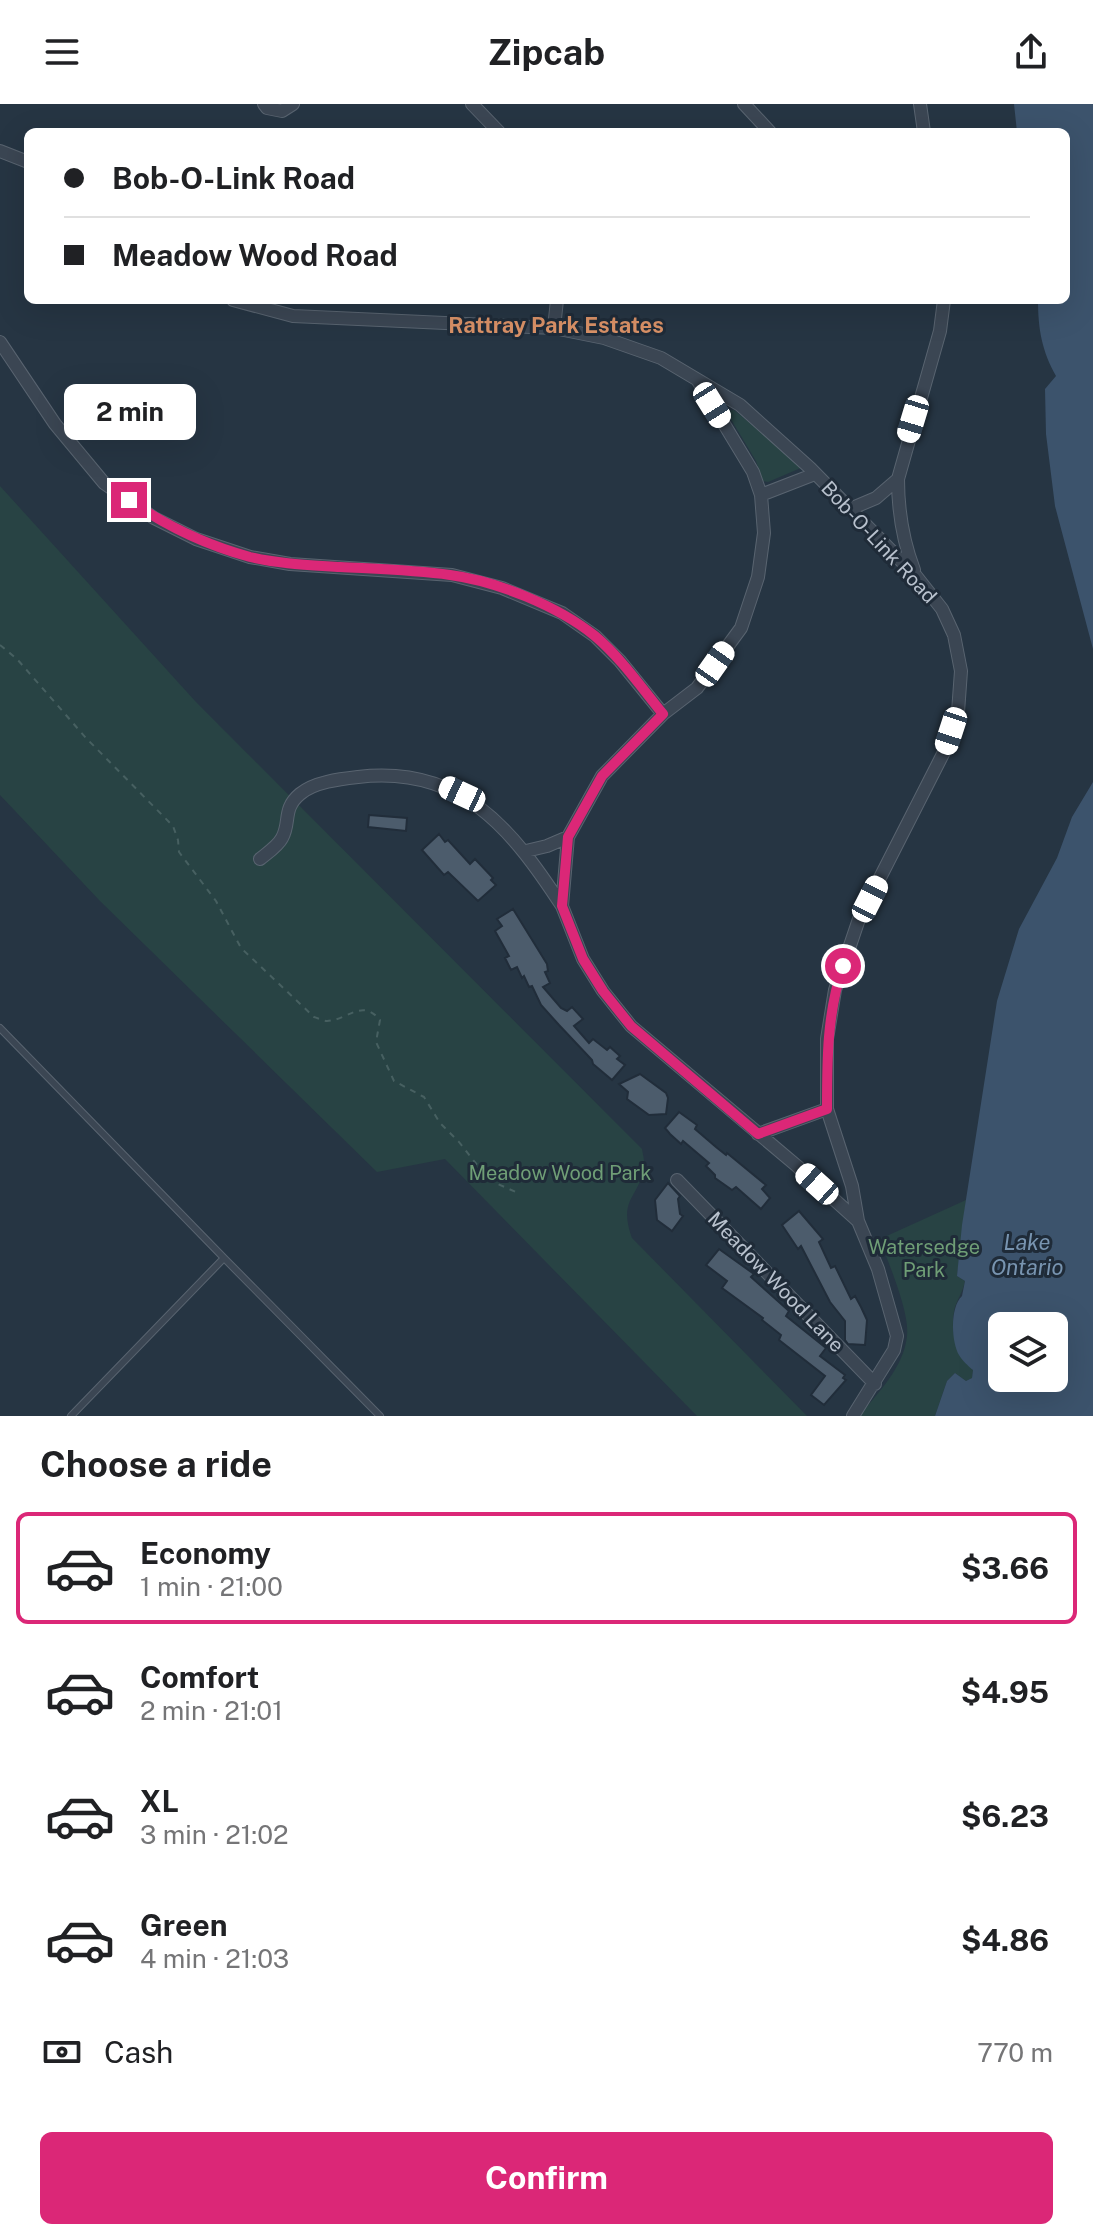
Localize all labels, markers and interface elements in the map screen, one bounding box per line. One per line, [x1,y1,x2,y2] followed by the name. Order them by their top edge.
[40,30,84,74] icon: menu
[1009,30,1053,74] icon: share
[488,31,605,73] text: Zipcab
[112,160,355,196] text: Bob-O-Link Road
[112,237,398,273] text: Meadow Wood Road
[448,312,664,338] district label: Rattray Park Estates
[689,378,735,432] car
[63,384,195,440] callout: 2 min
[895,393,931,445] car
[96,396,164,427] text: 2 min
[816,476,942,608] street label: Bob-O-Link Road
[111,482,147,518] route end
[691,637,739,691] car
[932,704,970,758] car
[435,773,489,815] car
[848,872,892,926] car
[825,948,861,984] route start
[791,1159,843,1209] car
[468,1161,652,1185] park label: Meadow Wood Park
[703,1207,849,1357] street label: Meadow Wood Lane
[991,1229,1063,1280] water label: Lake Ontario
[868,1235,980,1282] park label: Watersedge Park
[988,1312,1068,1392] map controls
[988,1312,1068,1392] button: layers
[40,1443,272,1485] text: Choose a ride
[44,1532,116,1604] icon: car
[140,1535,271,1571] text: Economy
[961,1550,1049,1586] text: $3.66
[140,1571,283,1602] text: 1 min · 21:00
[44,1656,116,1728] icon: car
[140,1659,259,1695] text: Comfort
[961,1674,1049,1710] text: $4.95
[140,1695,283,1726] text: 2 min · 21:01
[44,1780,116,1852] icon: car
[140,1783,179,1819] text: XL
[961,1798,1049,1834] text: $6.23
[140,1819,289,1850] text: 3 min · 21:02
[44,1904,116,1976] icon: car
[140,1907,227,1943] text: Green
[961,1922,1049,1958] text: $4.86
[140,1943,289,1974] text: 4 min · 21:03
[40,2030,84,2074] icon: cash
[104,2034,173,2070] text: Cash
[977,2037,1053,2068] text: 770 m
[40,2132,1053,2224] button: Confirm

